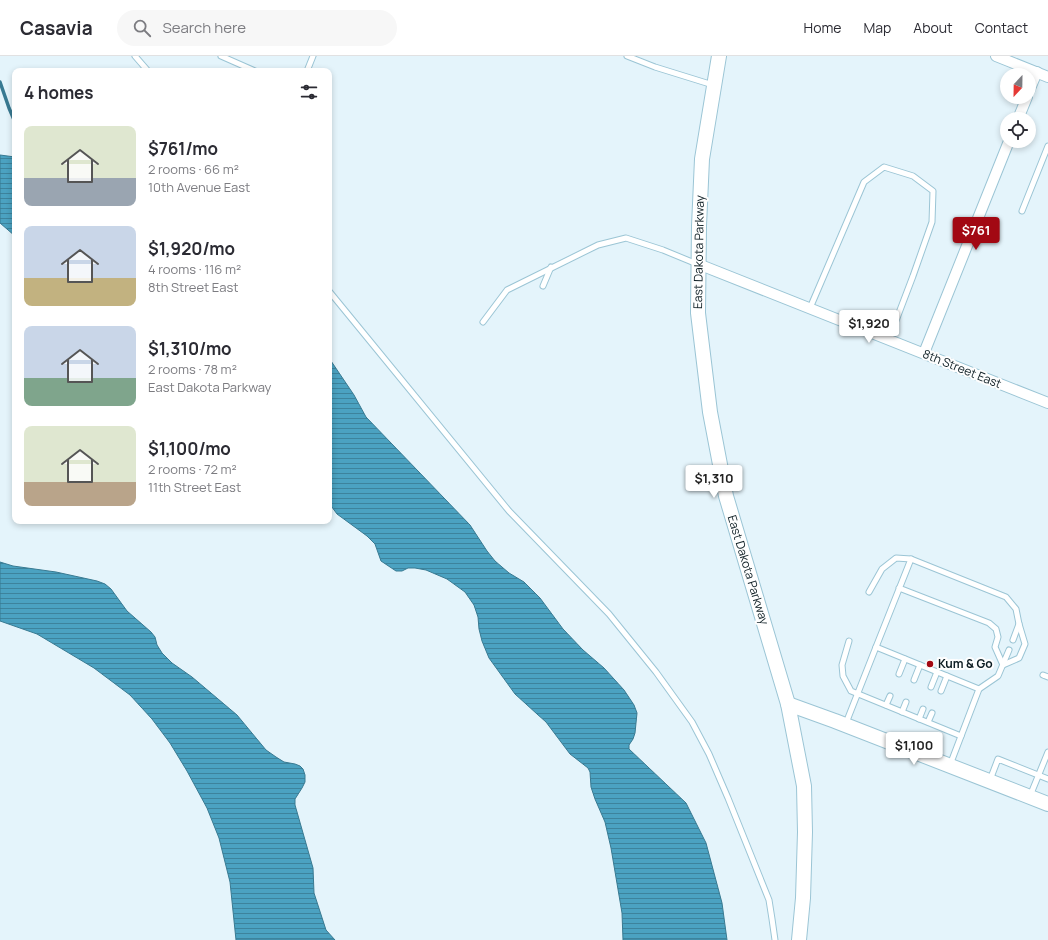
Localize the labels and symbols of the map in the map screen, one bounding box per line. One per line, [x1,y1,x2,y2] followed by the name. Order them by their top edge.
[1000,68,1036,104] north arrow
[689,194,708,309] street label: East Dakota Parkway
[952,217,1000,251] pin: $761
[836,310,902,344] pin: $1,920
[920,345,1004,392] street label: 8th Street East
[681,465,747,499] pin: $1,310
[724,513,773,627] street label: East Dakota Parkway
[938,655,993,672] place label: Kum & Go
[925,659,935,669] marker: Kum & Go
[881,732,947,766] pin: $1,100

